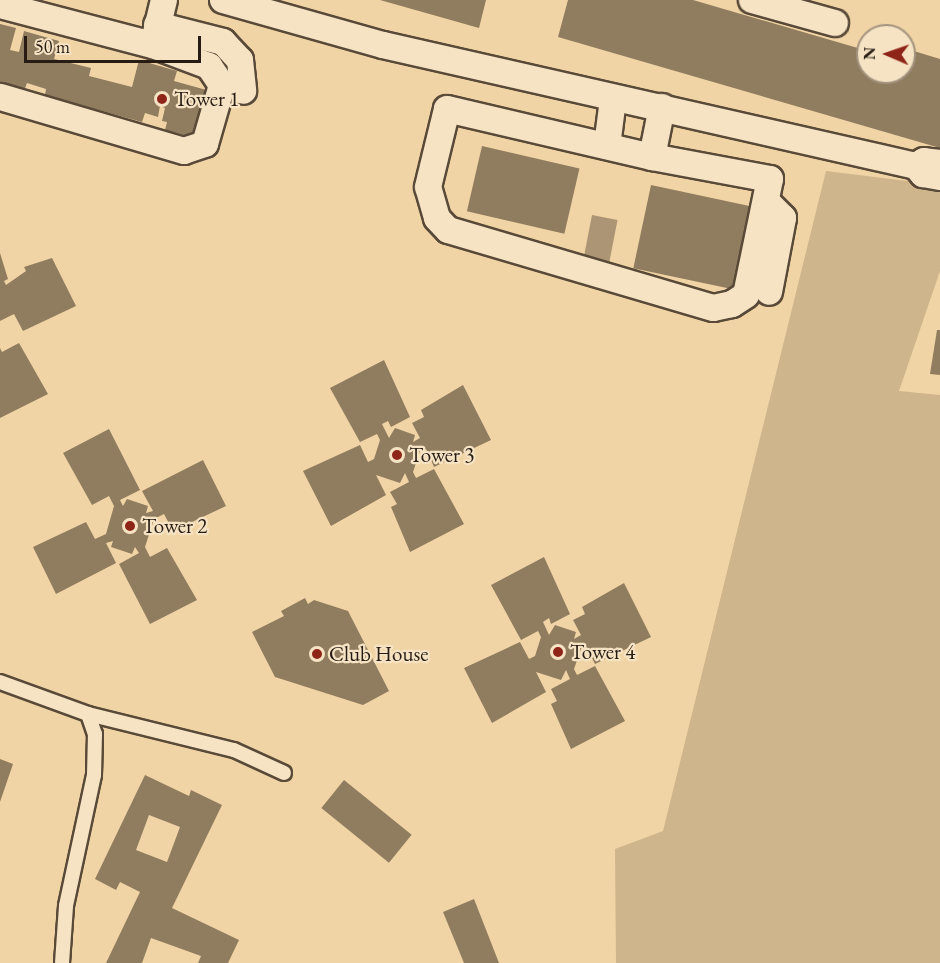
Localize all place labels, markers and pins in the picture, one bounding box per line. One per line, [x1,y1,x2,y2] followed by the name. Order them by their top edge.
[174,86,239,112] place label: Tower 1
[155,92,169,106] marker: Tower 1
[409,442,474,468] place label: Tower 3
[390,448,404,462] marker: Tower 3
[142,513,207,539] place label: Tower 2
[123,519,137,533] marker: Tower 2
[570,639,635,665] place label: Tower 4
[329,641,428,667] place label: Club House
[551,645,565,659] marker: Tower 4
[310,647,324,661] marker: Club House

